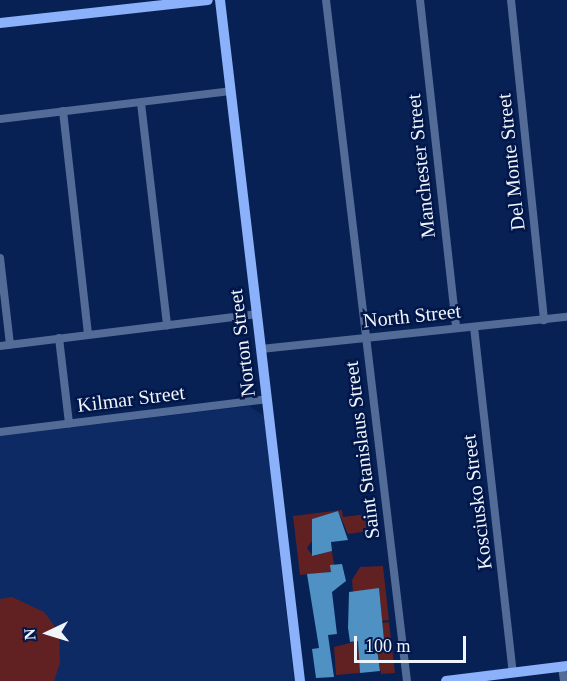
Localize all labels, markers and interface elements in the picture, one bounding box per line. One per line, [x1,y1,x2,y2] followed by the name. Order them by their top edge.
[492,92,530,232] street label: Del Monte Street
[401,93,441,239] street label: Manchester Street
[223,288,261,398] street label: Norton Street
[362,299,462,333] street label: North Street
[339,360,385,540] street label: Saint Stanislaus Street
[76,380,186,418] street label: Kilmar Street
[457,433,497,571] street label: Kosciusko Street
[18,603,78,663] north arrow
[357,624,470,662] scale bar
[21,628,38,641] text: N
[365,636,411,656] text: 100 m

